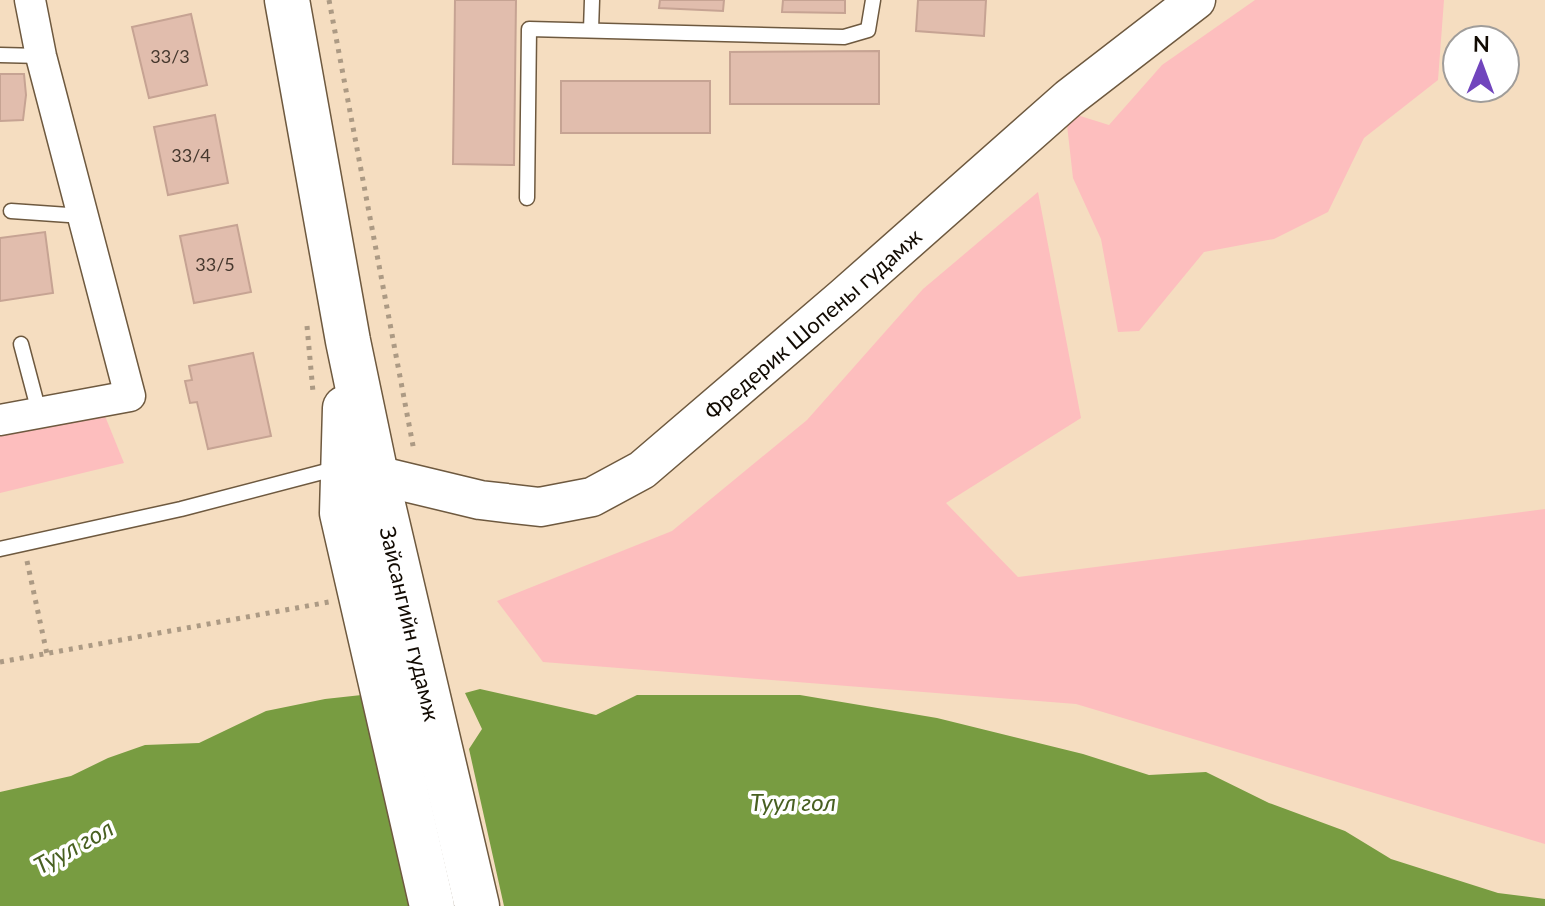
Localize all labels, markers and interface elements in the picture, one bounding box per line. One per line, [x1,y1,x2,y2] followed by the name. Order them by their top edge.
[1441,24,1521,104] north arrow
[1473,30,1490,57] text: N
[150,45,190,67] house number: 33/3
[171,144,211,166] house number: 33/4
[698,221,927,425] street label: Фредерик Шопены гудамж
[195,253,235,275] house number: 33/5
[375,524,447,724] street label: Зайсангийн гудамж
[750,787,836,816] water label: Туул гол
[28,812,118,880] water label: Туул гол

